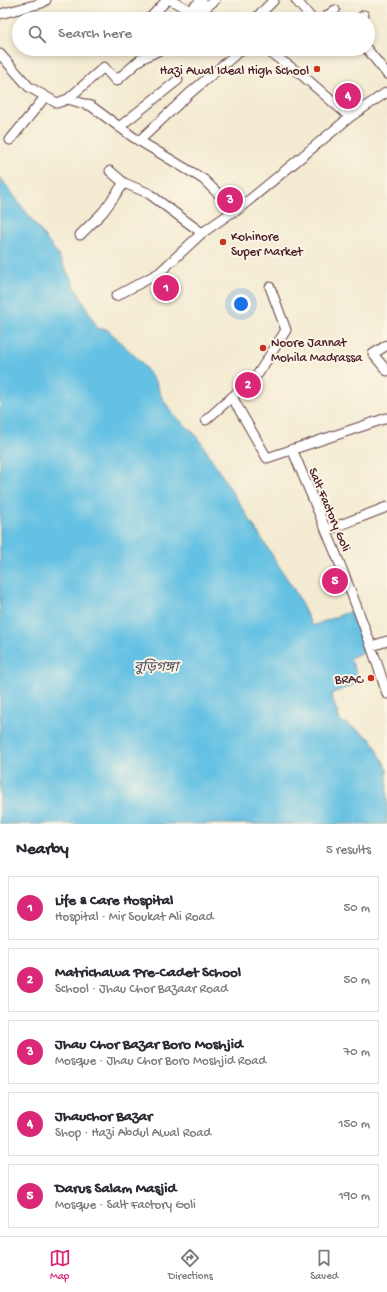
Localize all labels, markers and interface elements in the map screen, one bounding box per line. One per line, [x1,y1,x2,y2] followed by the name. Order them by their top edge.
[12,12,375,56] search box
[26,23,48,45] icon: search
[58,25,132,43] text: Search here
[160,64,309,79] place label: Hazi Awal Ideal High School
[312,64,322,74] marker: Hazi Awal Ideal High School
[335,81,361,111] pin: 4
[217,185,243,215] pin: 3
[231,230,304,260] place label: Kohinore Super Market
[218,237,228,247] marker: Kohinore Super Market
[153,273,179,303] pin: 1
[231,294,251,314] your location
[271,336,363,366] place label: Noore Jannat Mohila Madrassa
[258,343,268,353] marker: Noore Jannat Mohila Madrassa
[235,370,261,400] pin: 2
[304,466,353,554] street label: Salt Factory Goli
[322,566,348,596] pin: 5
[134,658,181,677] water label: বুড়িগঙ্গা
[334,673,364,688] place label: BRAC
[366,673,376,683] marker: BRAC
[16,840,69,860] text: Nearby
[326,843,371,858] text: 5 results
[55,892,173,910] text: Life & Care Hospital
[27,901,33,916] text: 1
[343,901,370,916] text: 50 m
[55,910,213,925] text: Hospital · Mir Soukat Ali Road
[55,964,241,982] text: Matrichawa Pre-Cadet School
[27,973,33,988] text: 2
[343,973,370,988] text: 50 m
[55,982,228,997] text: School · Jhau Chor Bazaar Road
[55,1036,243,1054] text: Jhau Chor Bazar Boro Moshjid
[27,1045,33,1060] text: 3
[344,1045,370,1060] text: 70 m
[55,1054,266,1069] text: Mosque · Jhau Chor Boro Moshjid Road
[55,1108,152,1126] text: Jhauchor Bazar
[27,1117,33,1132] text: 4
[338,1117,370,1132] text: 150 m
[55,1126,211,1141] text: Shop · Hazi Abdul Awal Road
[55,1180,176,1198] text: Darus Salam Masjid
[27,1189,33,1204] text: 5
[339,1189,370,1204] text: 190 m
[55,1198,196,1213] text: Mosque · Salt Factory Goli
[49,1247,71,1283] tab: Map
[168,1247,213,1283] tab: Directions
[310,1247,338,1283] tab: Saved

